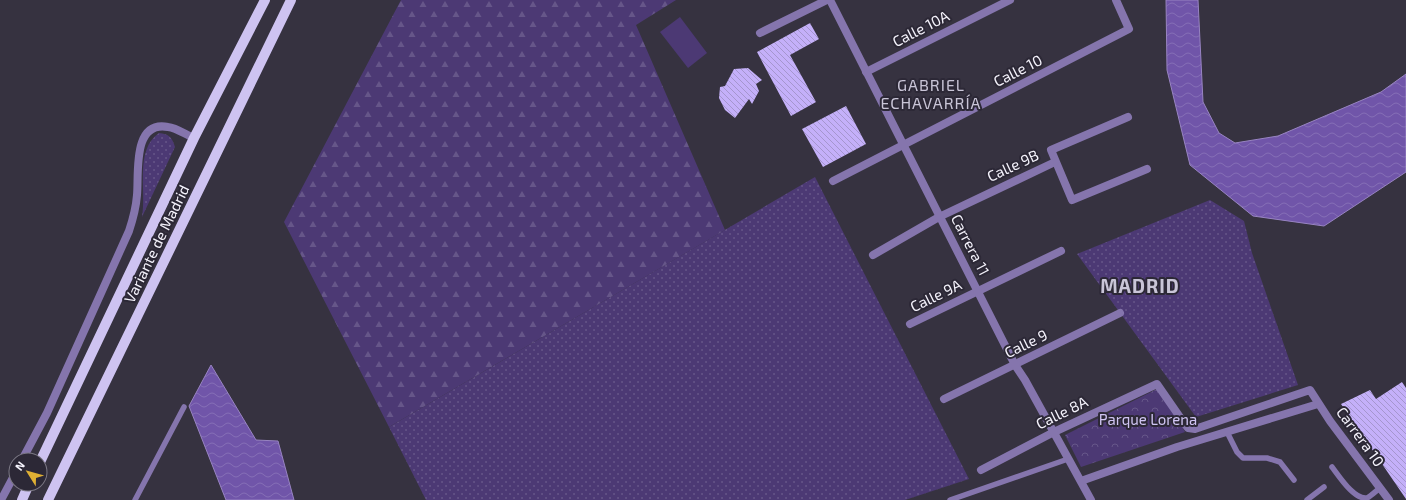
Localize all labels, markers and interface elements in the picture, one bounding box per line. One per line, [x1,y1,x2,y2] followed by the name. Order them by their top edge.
[889,6,953,50] street label: Calle 10A
[990,50,1045,90] street label: Calle 10
[880,75,982,112] district label: GABRIEL ECHAVARRÍA
[984,145,1041,185] street label: Calle 9B
[120,182,192,306] street label: Variante de Madrid
[948,211,994,278] street label: Carrera 11
[1100,274,1180,297] district label: MADRID
[907,275,965,315] street label: Calle 9A
[1001,325,1050,361] street label: Calle 9
[1033,392,1091,432] street label: Calle 8A
[1333,403,1388,470] street label: Carrera 10
[1099,410,1197,428] park label: Parque Lorena
[8,452,48,492] north arrow
[12,459,27,473] text: N

